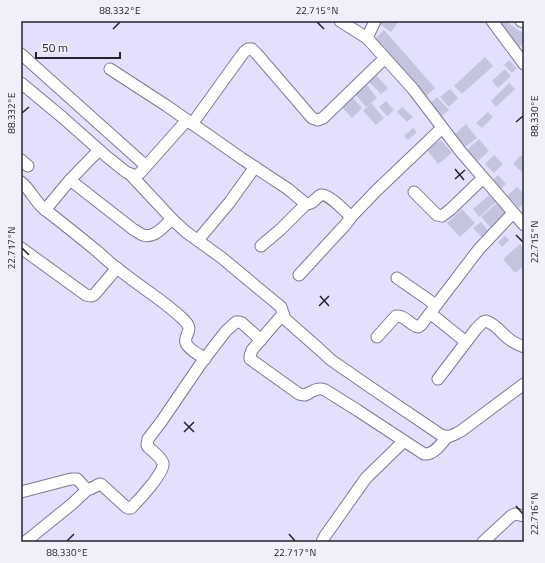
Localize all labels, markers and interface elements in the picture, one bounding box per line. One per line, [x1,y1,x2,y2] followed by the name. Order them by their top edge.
[99,3,141,18] text: 88.332°E
[296,3,338,18] text: 22.715°N
[36,34,120,60] scale bar
[42,38,68,57] text: 50 m
[4,92,19,134] text: 88.332°E
[527,95,542,137] text: 88.330°E
[527,221,542,263] text: 22.715°N
[4,227,19,269] text: 22.717°N
[527,493,542,535] text: 22.716°N
[46,545,88,560] text: 88.330°E
[274,545,316,560] text: 22.717°N

